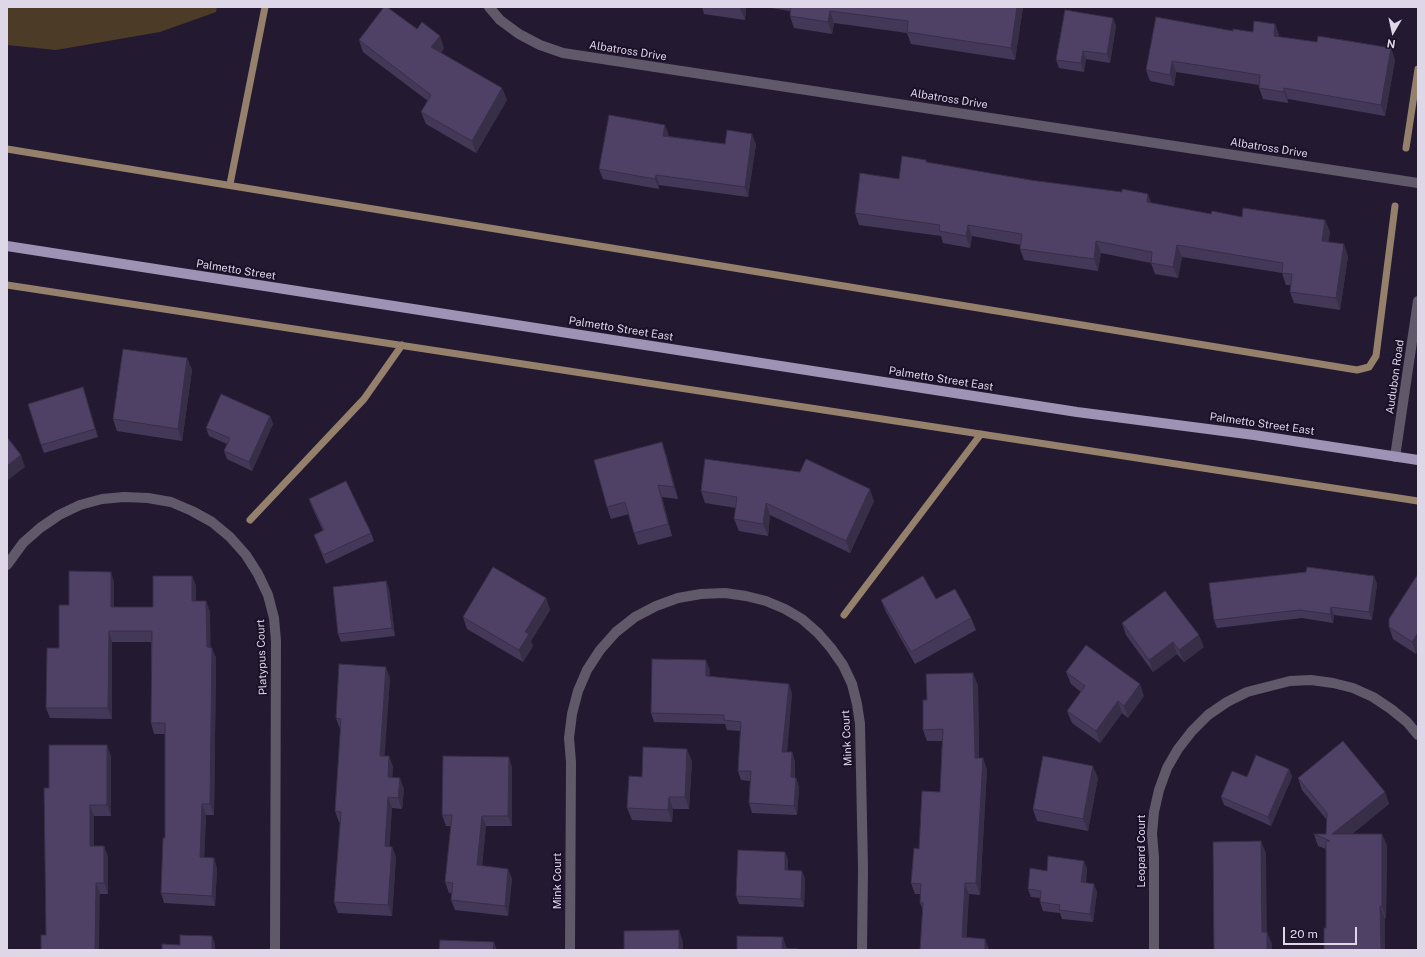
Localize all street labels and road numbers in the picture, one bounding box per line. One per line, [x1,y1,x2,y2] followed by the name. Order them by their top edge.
[588,38,668,64] street label: Albatross Drive
[909,86,989,112] street label: Albatross Drive
[1229,135,1309,161] street label: Albatross Drive
[195,257,277,283] street label: Palmetto Street
[568,314,674,344] street label: Palmetto Street East
[1383,339,1407,415] street label: Audubon Road
[888,364,994,394] street label: Palmetto Street East
[1209,410,1315,438] street label: Palmetto Street East
[254,619,270,695] street label: Platypus Court
[839,710,855,766] street label: Mink Court
[1135,814,1149,888] street label: Leopard Court
[551,853,565,909] street label: Mink Court

